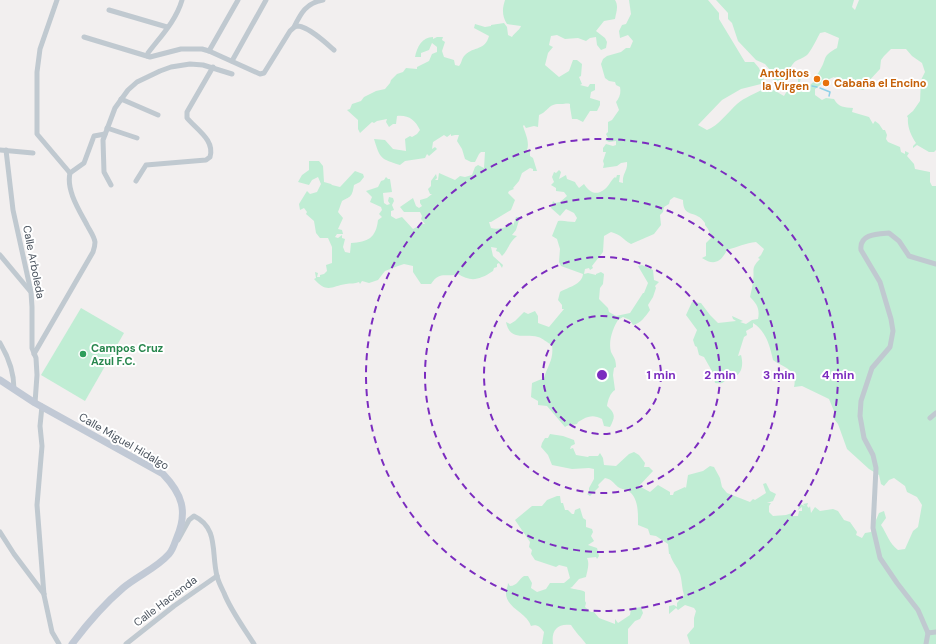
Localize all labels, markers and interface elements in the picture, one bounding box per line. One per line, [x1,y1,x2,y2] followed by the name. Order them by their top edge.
[760,66,809,93] place label: Antojitos la Virgen
[812,74,822,84] marker: Antojitos la Virgen
[834,76,927,90] place label: Cabaña el Encino
[821,78,831,88] marker: Cabaña el Encino
[20,224,48,300] street label: Calle Arboleda
[91,341,163,368] place label: Campos Cruz Azul F.C.
[78,349,88,359] marker: Campos Cruz Azul F.C.
[646,367,676,383] text: 1 min
[704,367,736,383] text: 2 min
[763,367,795,383] text: 3 min
[822,367,854,383] text: 4 min
[595,368,609,382] centre of rings
[76,409,172,473] street label: Calle Miguel Hidalgo
[131,573,199,629] street label: Calle Hacienda

